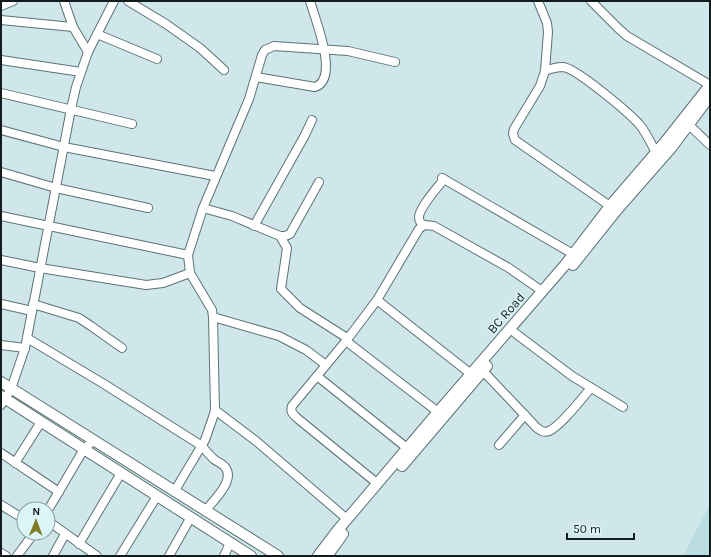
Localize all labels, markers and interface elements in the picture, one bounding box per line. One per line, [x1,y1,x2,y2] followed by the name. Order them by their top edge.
[484,290,528,336] street label: BC Road
[16,501,56,541] north arrow
[32,505,40,518] text: N
[567,515,634,541] scale bar
[573,522,601,536] text: 50 m

